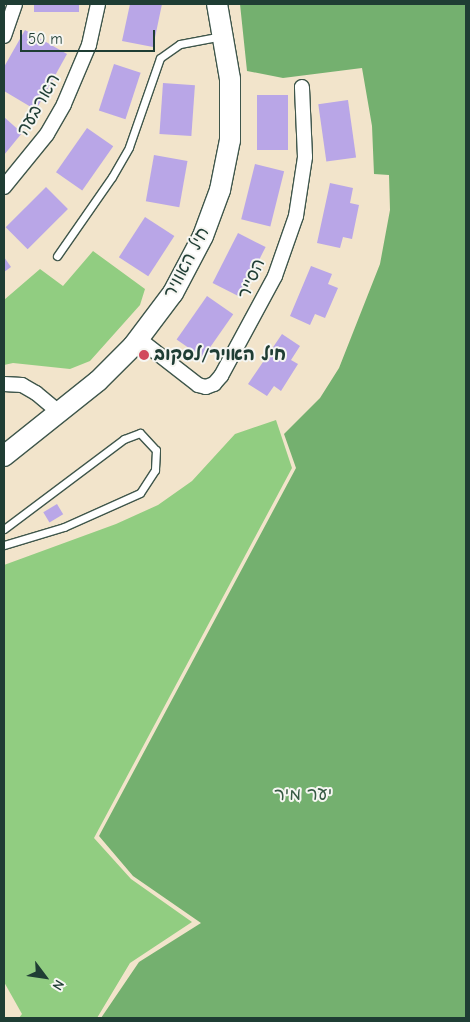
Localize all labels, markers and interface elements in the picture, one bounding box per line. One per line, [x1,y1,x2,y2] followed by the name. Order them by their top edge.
[22,20,158,52] scale bar
[28,30,63,48] text: 50 m
[13,70,65,140] street label: הארבעה
[159,224,215,302] street label: חיל האוויר
[234,255,270,303] street label: הסייר
[154,344,286,366] place label: חיל האויר/לסקוב
[138,349,150,361] marker: חיל האויר/לסקוב
[274,784,332,806] park label: יער מיר
[20,952,70,1002] north arrow
[49,977,68,993] text: N

